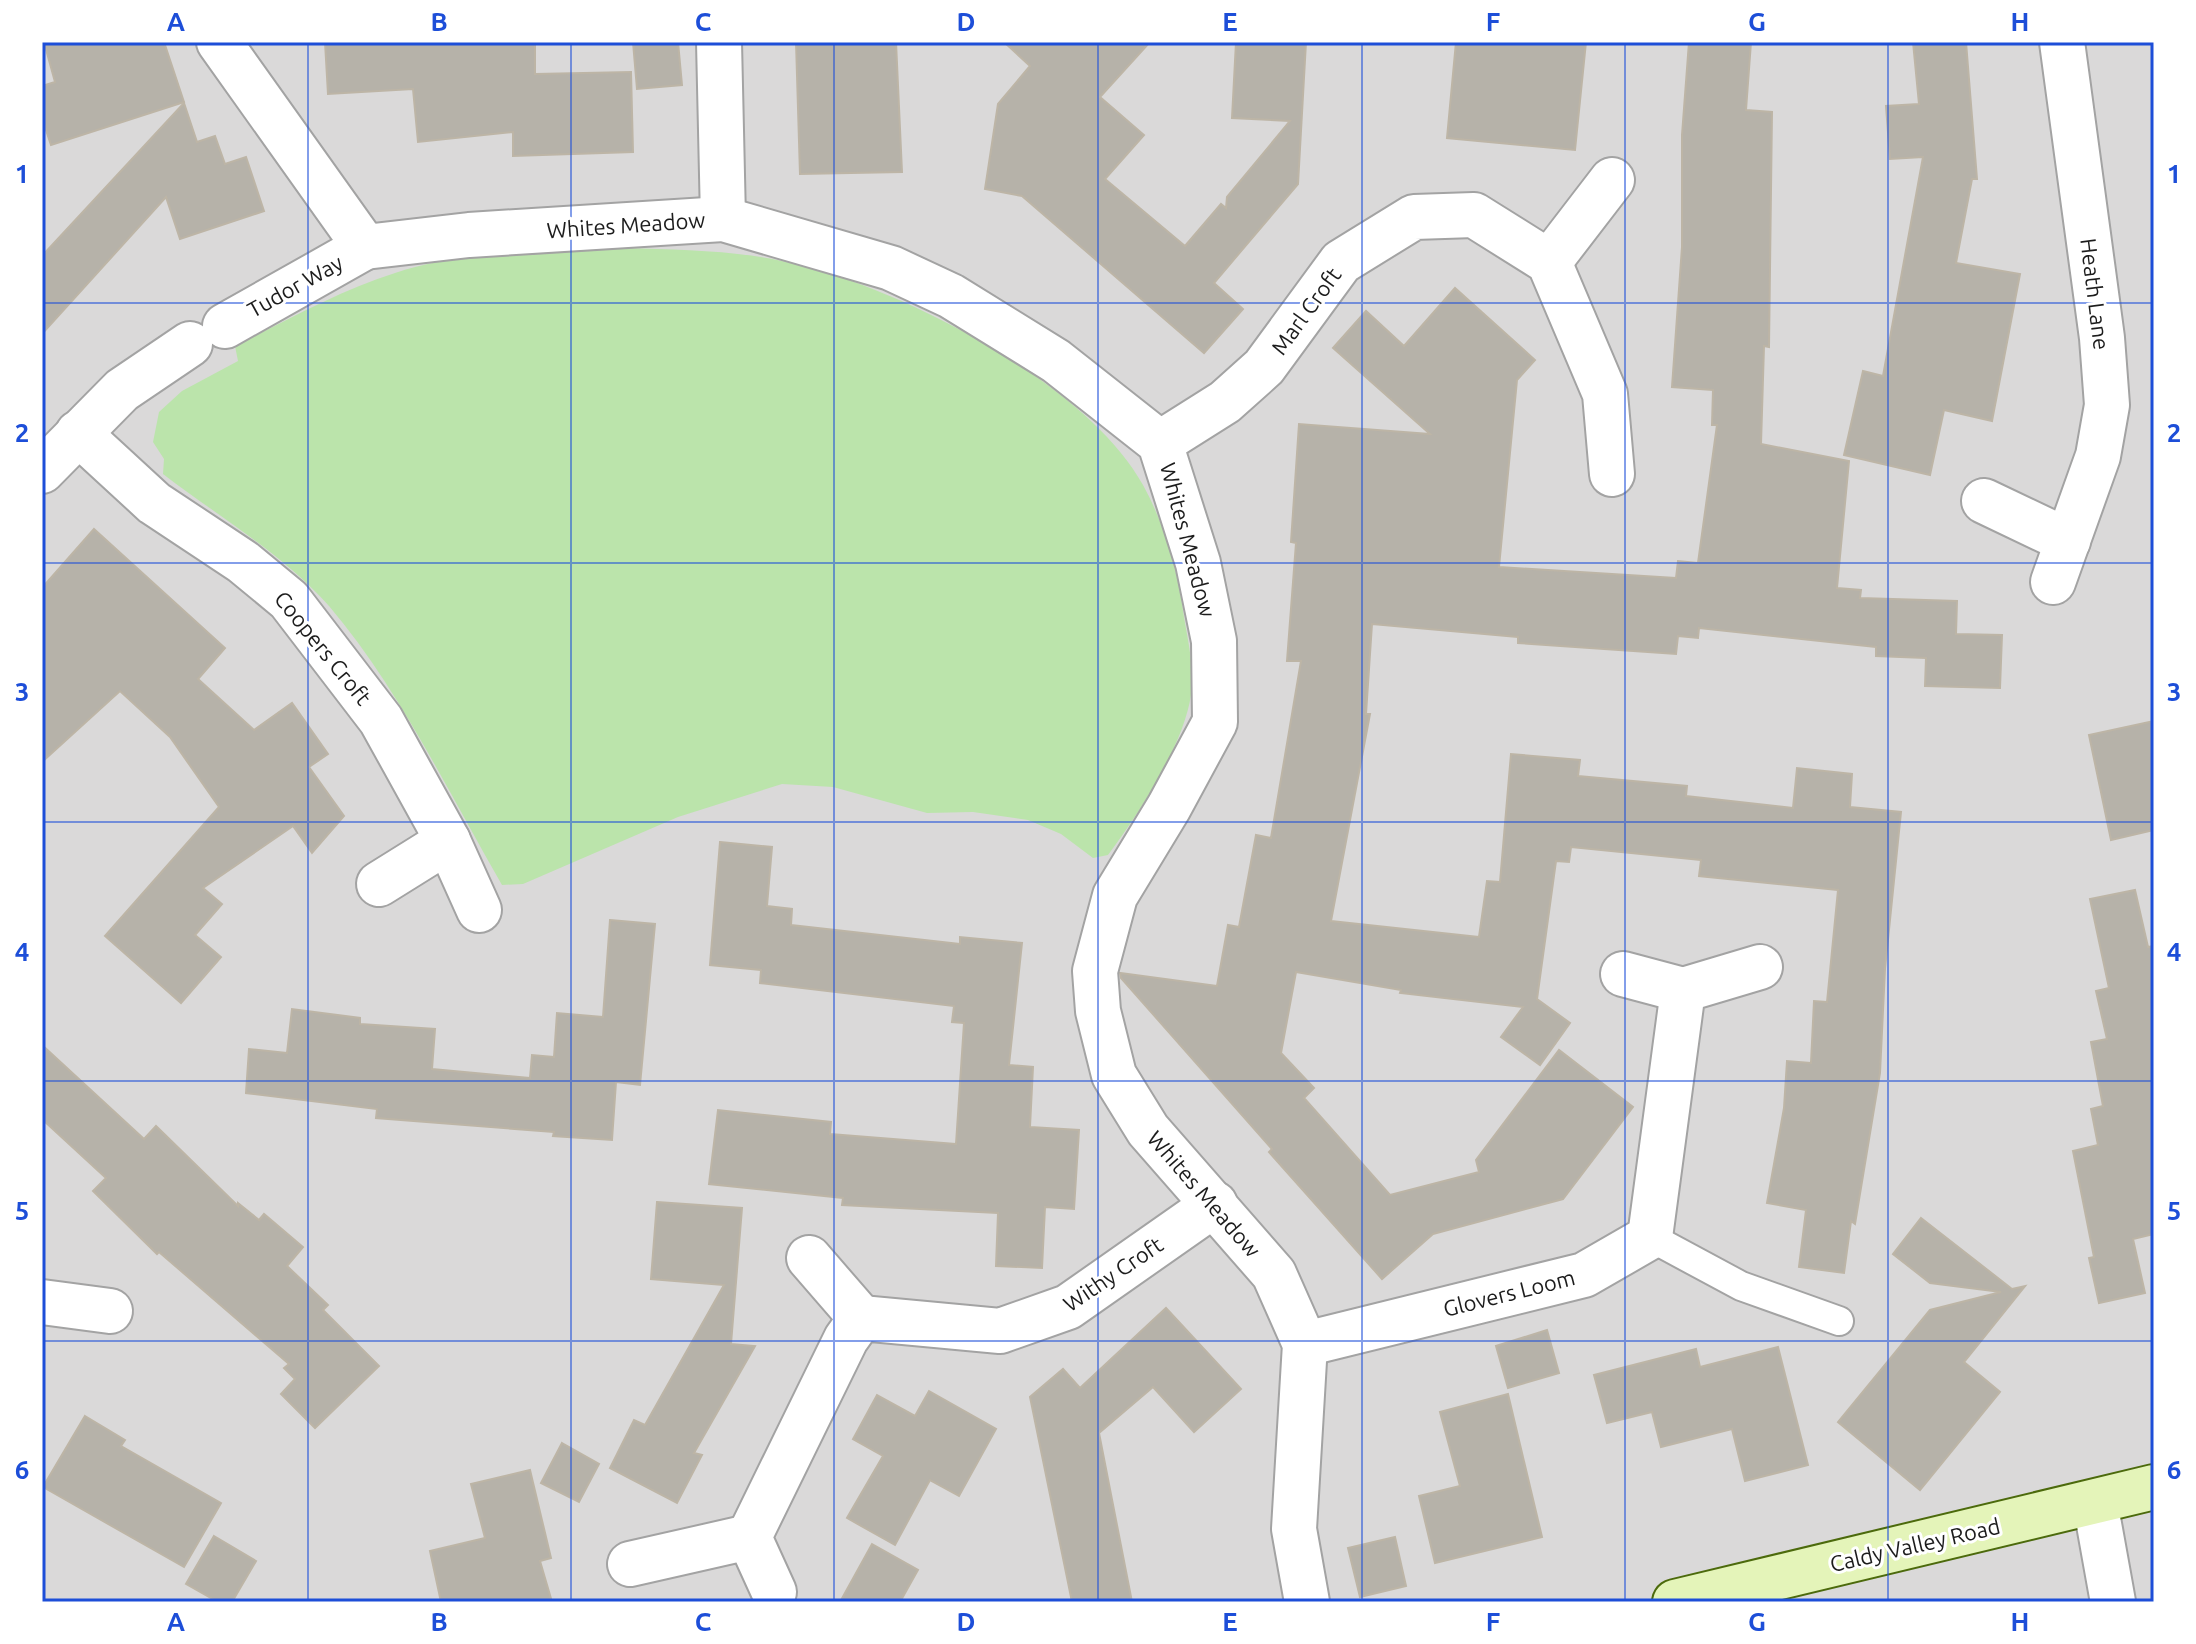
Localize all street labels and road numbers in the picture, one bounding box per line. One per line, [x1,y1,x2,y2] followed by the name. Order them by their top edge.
[546,206,706,243] street label: Whites Meadow
[2076,237,2115,351] street label: Heath Lane
[243,249,347,322] street label: Tudor Way
[1266,262,1346,359] street label: Marl Croft
[1156,460,1221,620] street label: Whites Meadow
[270,586,377,710] street label: Coopers Croft
[1143,1125,1266,1262] street label: Whites Meadow
[1058,1231,1167,1316] street label: Withy Croft
[1440,1264,1577,1321] street label: Glovers Loom
[1827,1513,2002,1576] street label: Caldy Valley Road

